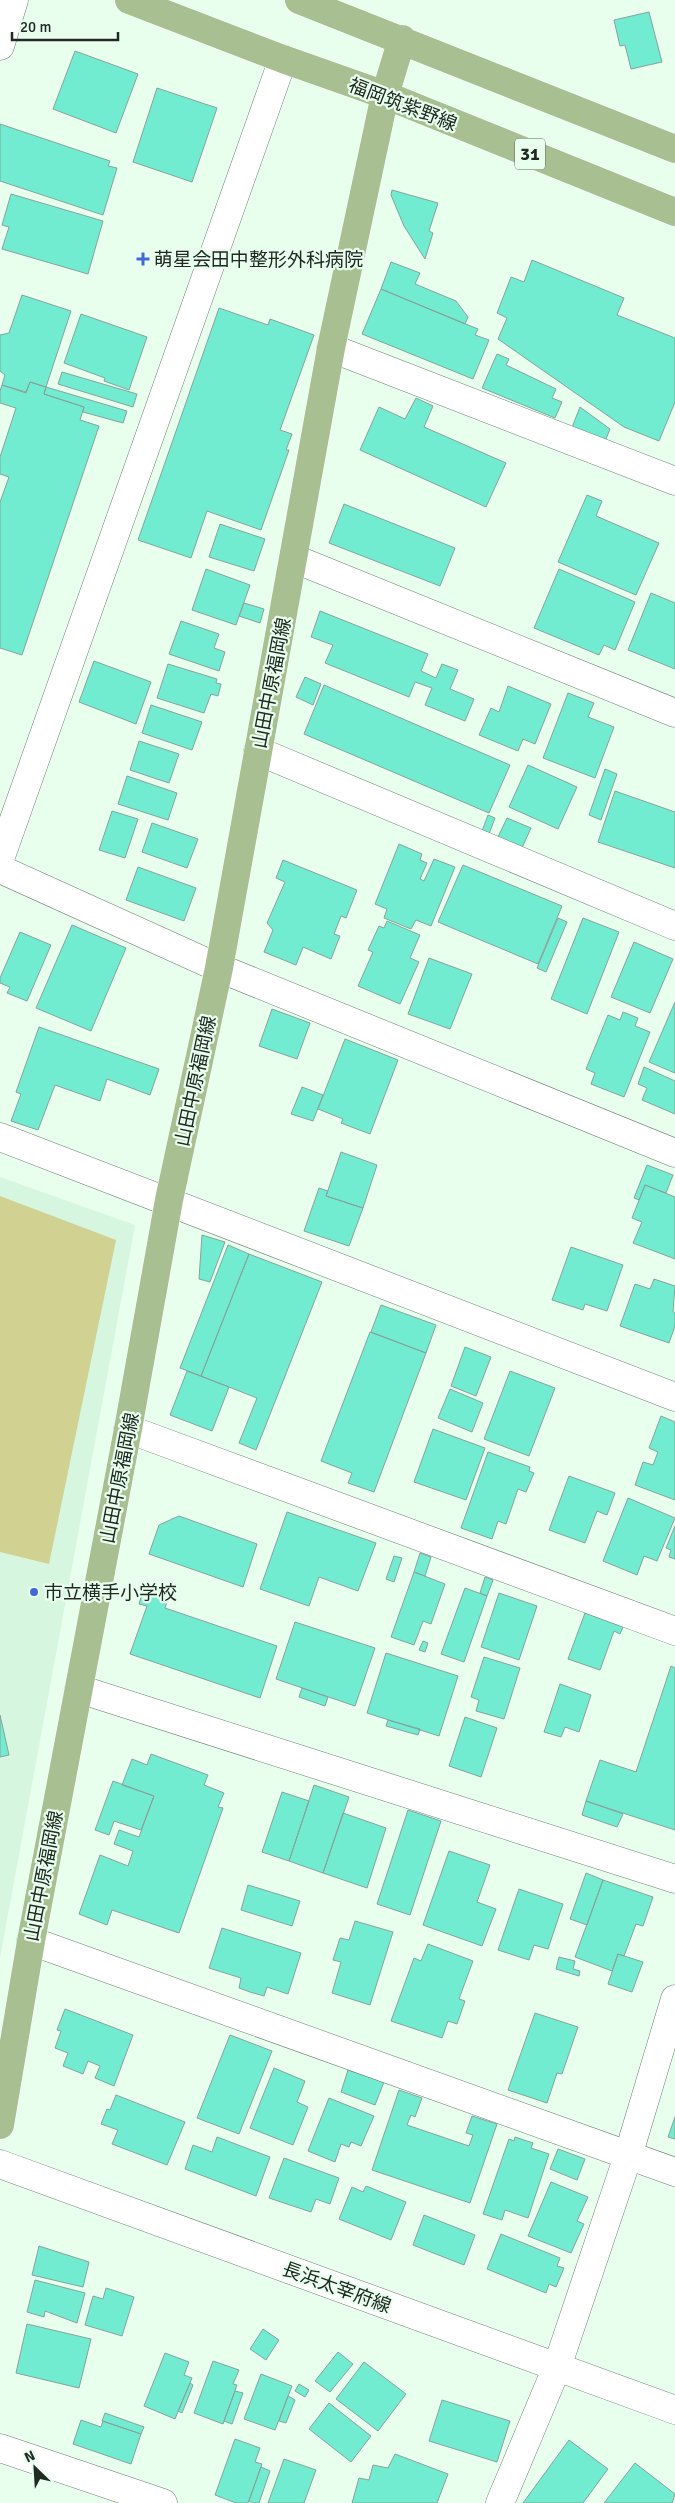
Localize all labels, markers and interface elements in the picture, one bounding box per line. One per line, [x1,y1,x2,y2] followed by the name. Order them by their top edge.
[12,10,119,42] scale bar
[20,18,51,36] text: 20 m
[345,73,460,137] street label: 福岡筑紫野線
[515,138,545,170] road number: 31
[154,248,363,272] place label: 萌星会田中整形外科病院
[136,252,150,266] marker: 萌星会田中整形外科病院
[248,616,296,751] street label: 山田中原福岡線
[170,1014,222,1149] street label: 山田中原福岡線
[96,1411,144,1546] street label: 山田中原福岡線
[44,1581,177,1605] place label: 市立横手小学校
[28,1586,40,1598] marker: 市立横手小学校
[20,1809,68,1944] street label: 山田中原福岡線
[279,2257,394,2319] street label: 長浜太宰府線
[10,2443,60,2493] north arrow
[22,2447,38,2466] text: N

